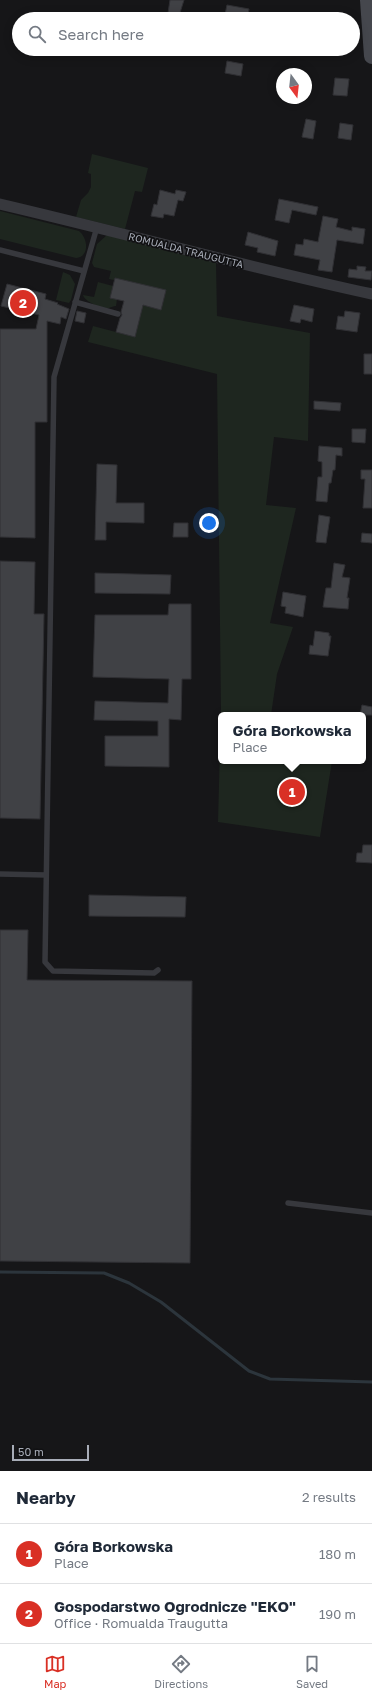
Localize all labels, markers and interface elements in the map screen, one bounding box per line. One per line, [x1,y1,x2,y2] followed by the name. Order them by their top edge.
[12,12,360,56] search box
[26,23,48,45] icon: search
[58,25,144,43] text: Search here
[276,68,312,104] north arrow
[127,230,245,270] street label: ROMUALDA TRAUGUTTA
[10,288,36,318] pin: 2
[199,513,219,533] your location
[218,712,366,764] popup
[233,721,351,739] text: Góra Borkowska
[233,739,267,755] text: Place
[279,777,305,807] pin: 1
[12,1443,89,1462] scale bar
[18,1445,44,1458] text: 50 m
[16,1487,76,1508] text: Nearby
[302,1489,356,1505] text: 2 results
[54,1537,173,1555] text: Góra Borkowska
[26,1546,32,1562] text: 1
[319,1546,356,1562] text: 180 m
[54,1555,89,1571] text: Place
[54,1597,296,1615] text: Gospodarstwo Ogrodnicze "EKO"
[25,1606,33,1622] text: 2
[319,1606,356,1622] text: 190 m
[54,1615,228,1631] text: Office · Romualda Traugutta
[44,1653,66,1690] tab: Map
[154,1653,208,1690] tab: Directions
[296,1653,328,1690] tab: Saved

